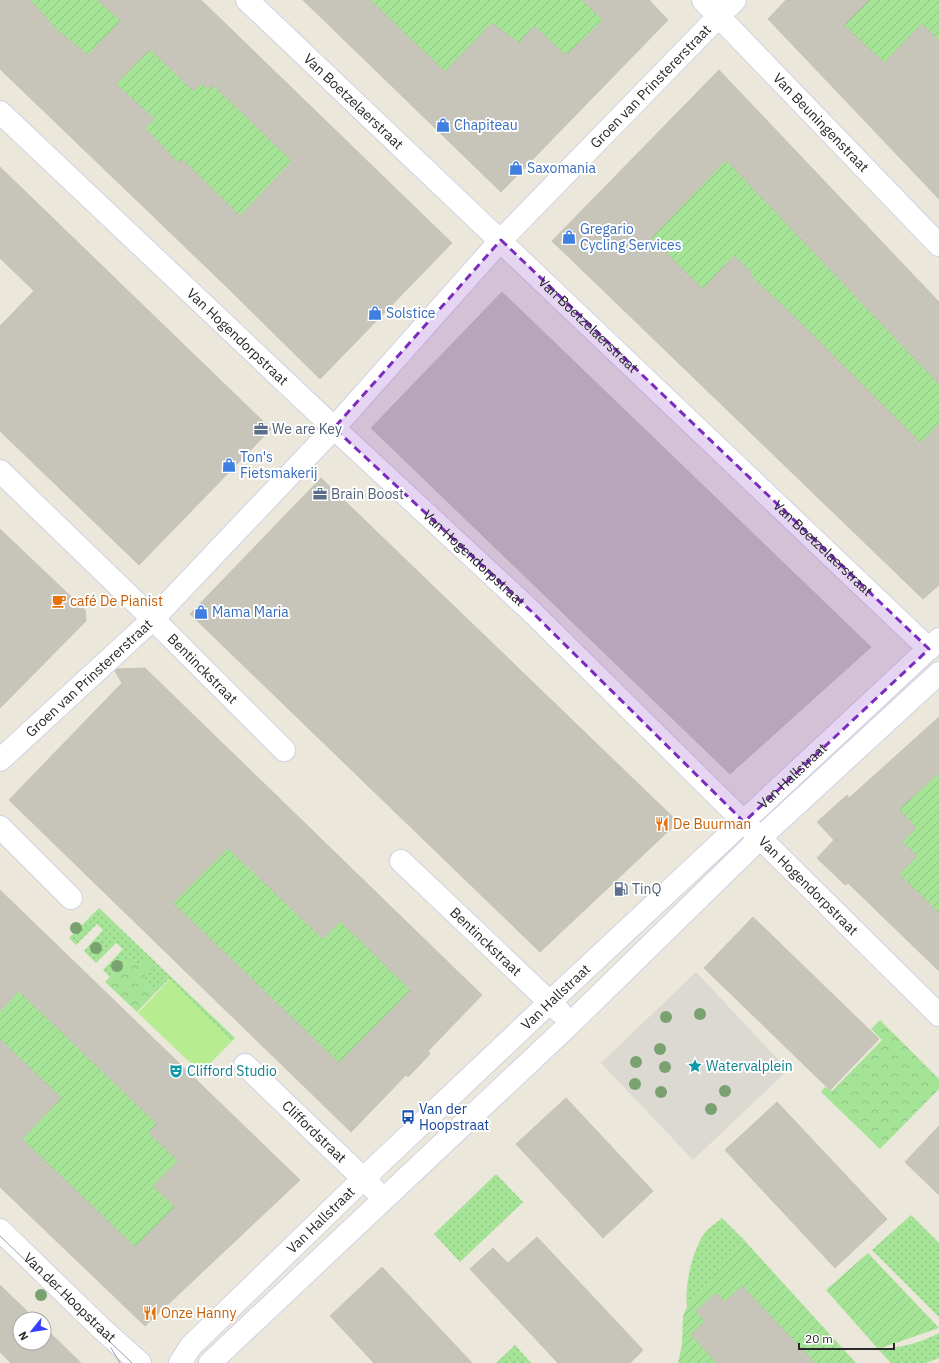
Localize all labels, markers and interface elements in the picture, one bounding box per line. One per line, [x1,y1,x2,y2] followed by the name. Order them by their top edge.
[586,21,715,152] street label: Groen van Prinstererstraat
[300,50,407,153] street label: Van Boetzelaerstraat
[769,69,873,176] street label: Van Beuningenstraat
[454,116,518,134] place label: Chapiteau
[435,117,451,133] shop icon: Chapiteau
[527,159,597,177] place label: Saxomania
[508,160,524,176] shop icon: Saxomania
[580,220,682,254] place label: Gregario Cycling Services
[561,229,577,245] shop icon: Gregario Cycling Services
[534,273,642,377] street label: Van Boetzelaerstraat
[183,284,292,389] street label: Van Hogendorpstraat
[386,304,436,322] place label: Solstice
[367,305,383,321] shop icon: Solstice
[272,420,342,438] place label: We are Key
[253,421,269,437] office icon: We are Key
[240,448,317,482] place label: Ton's Fietsmakerij
[221,457,237,473] shop icon: Ton's Fietsmakerij
[331,485,404,503] place label: Brain Boost
[312,486,328,502] office icon: Brain Boost
[769,496,877,600] street label: Van Boetzelaerstraat
[419,506,529,610] street label: Van Hogendorpstraat
[70,592,163,610] place label: café De Pianist
[51,593,67,609] cafe icon: café De Pianist
[212,603,289,621] place label: Mama Maria
[193,604,209,620] shop icon: Mama Maria
[22,615,156,741] street label: Groen van Prinstererstraat
[164,630,242,708] street label: Bentinckstraat
[754,739,831,813] street label: Van Hallstraat
[673,815,751,833] place label: De Buurman
[654,816,670,832] restaurant icon: De Buurman
[755,832,862,939] street label: Van Hogendorpstraat
[632,880,661,898] place label: TinQ
[613,881,629,897] fuel station icon: TinQ
[446,903,525,980] street label: Bentinckstraat
[517,960,594,1034] street label: Van Hallstraat
[706,1057,793,1075] place label: Watervalplein
[687,1058,703,1074] place icon: Watervalplein
[187,1062,277,1080] place label: Clifford Studio
[168,1063,184,1079] theatre icon: Clifford Studio
[278,1096,350,1167] street label: Cliffordstraat
[419,1100,489,1134] place label: Van der Hoopstraat
[400,1109,416,1125] bus stop icon: Van der Hoopstraat
[283,1183,359,1257] street label: Van Hallstraat
[20,1249,120,1346] street label: Van der Hoopstraat
[161,1304,236,1322] place label: Onze Hanny
[142,1305,158,1321] restaurant icon: Onze Hanny
[12,1311,52,1351] north arrow
[799,1325,894,1351] scale bar
[15,1329,31,1343] text: N
[805,1331,833,1346] text: 20 m

